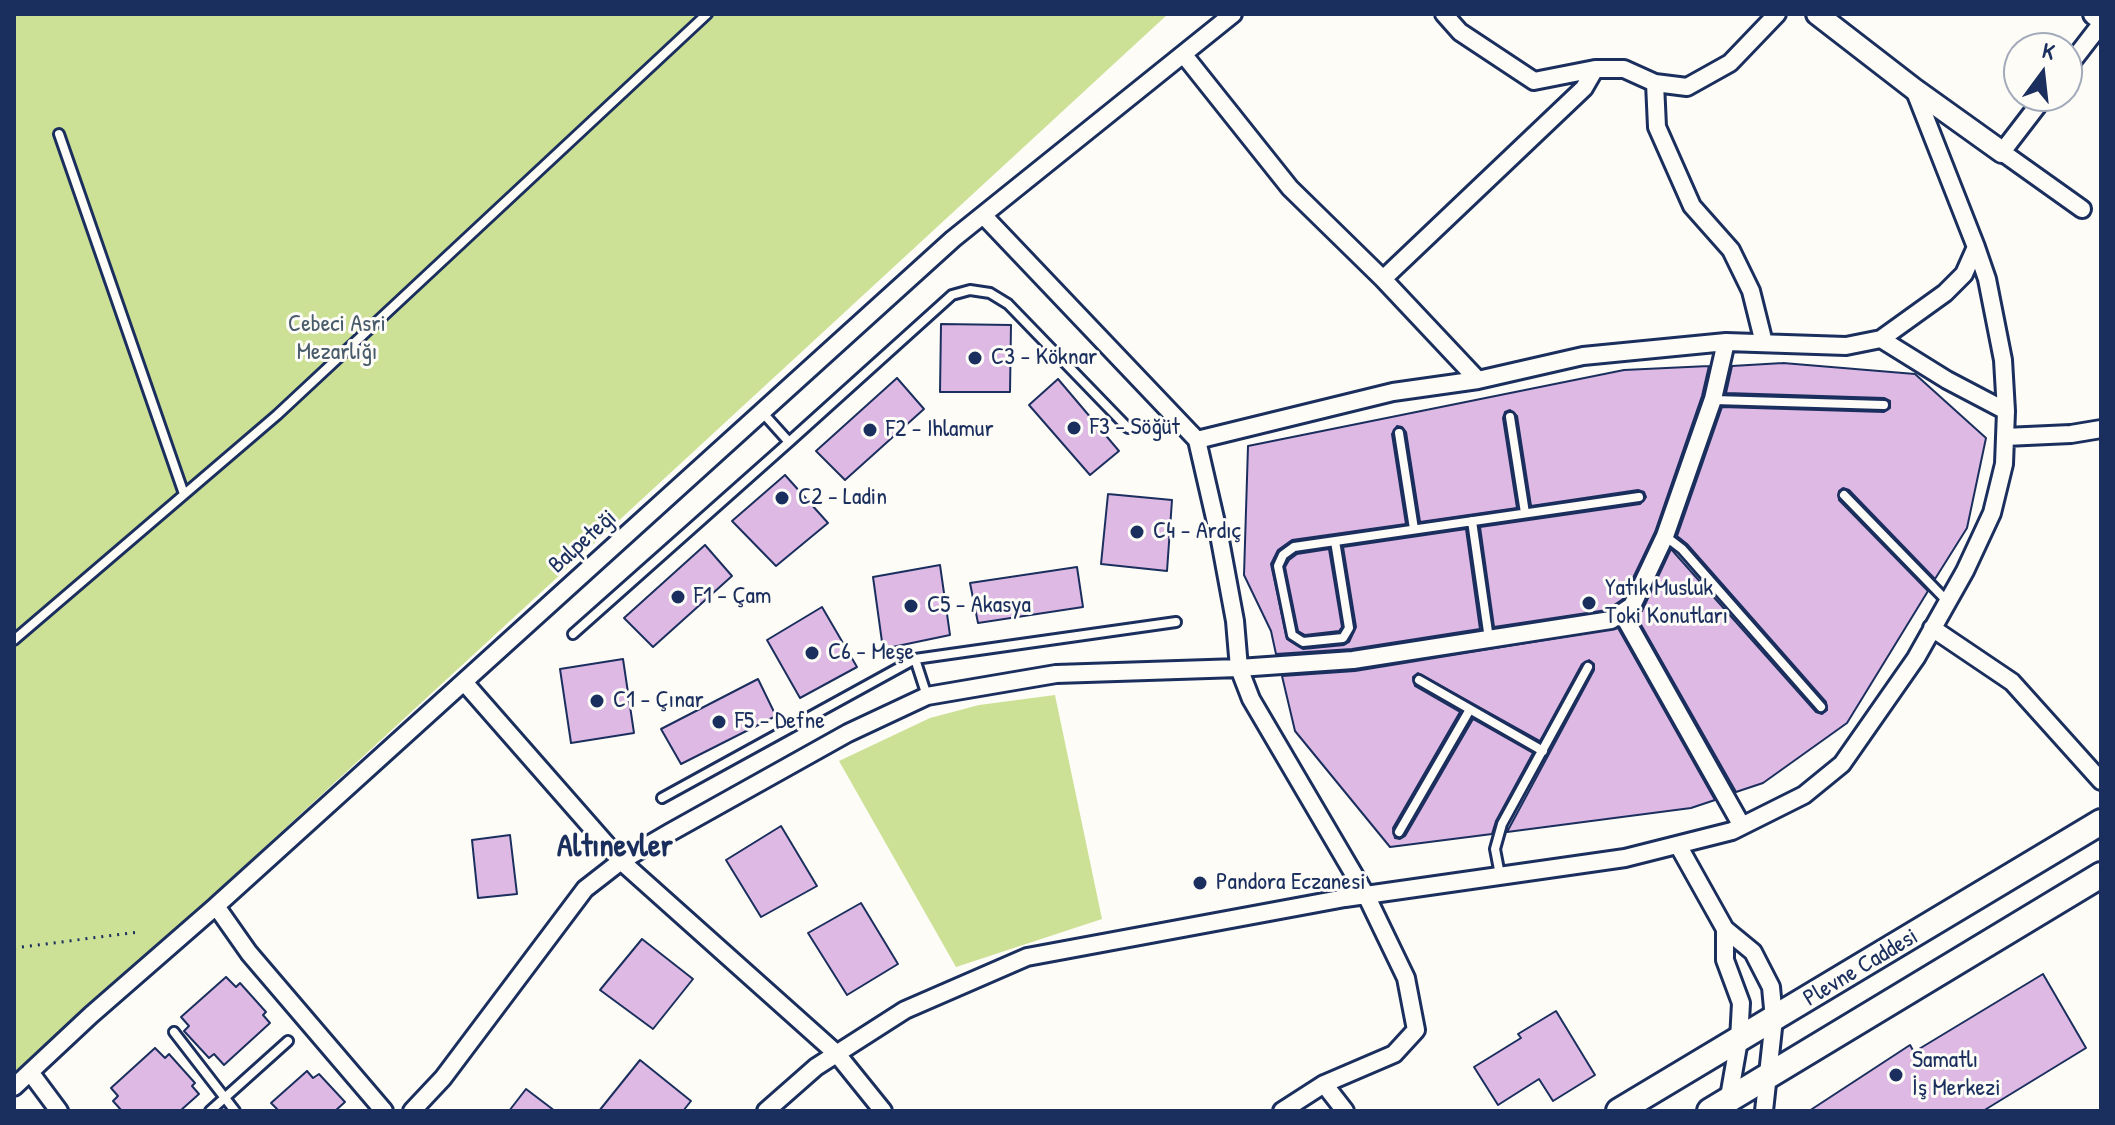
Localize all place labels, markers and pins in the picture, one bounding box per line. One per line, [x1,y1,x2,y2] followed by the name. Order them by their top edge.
[991,344,1097,372] place label: C3 - Köknar
[966,349,984,367] marker: C3 - Köknar
[1090,414,1180,442] place label: F3 - Söğüt
[886,416,994,444] place label: F2 - Ihlamur
[1065,419,1083,437] marker: F3 - Söğüt
[861,421,879,439] marker: F2 - Ihlamur
[798,484,887,512] place label: C2 - Ladin
[773,489,791,507] marker: C2 - Ladin
[1153,518,1241,546] place label: C4 - Ardıç
[1128,523,1146,541] marker: C4 - Ardıç
[1605,575,1728,631] place label: Yatık Musluk Toki Konutları
[694,583,771,611] place label: F1 - Çam
[669,588,687,606] marker: F1 - Çam
[927,592,1031,620] place label: C5 - Akasya
[1580,594,1598,612] marker: Yatık Musluk Toki Konutları
[902,597,920,615] marker: C5 - Akasya
[828,639,914,667] place label: C6 - Meşe
[803,644,821,662] marker: C6 - Meşe
[613,687,704,715] place label: C1 - Çınar
[588,692,606,710] marker: C1 - Çınar
[735,708,825,736] place label: F5 - Defne
[710,713,728,731] marker: F5 - Defne
[1216,869,1366,897] place label: Pandora Eczanesi
[1191,874,1209,892] marker: Pandora Eczanesi
[1912,1047,2001,1103] place label: Samatlı İş Merkezi
[1887,1066,1905,1084] marker: Samatlı İş Merkezi

